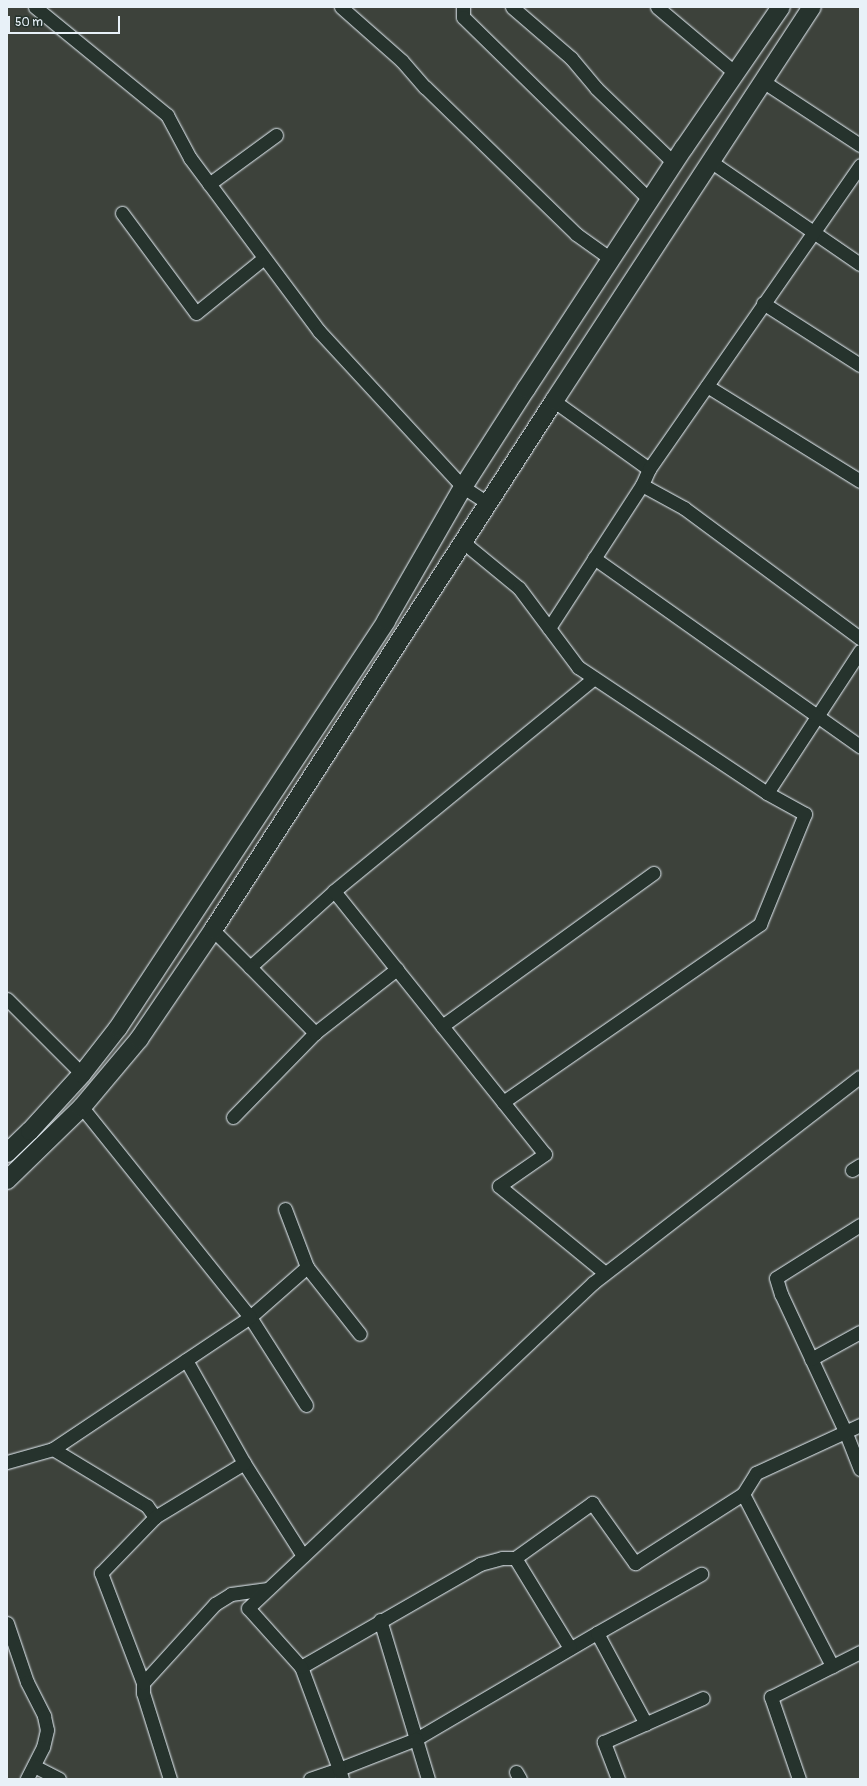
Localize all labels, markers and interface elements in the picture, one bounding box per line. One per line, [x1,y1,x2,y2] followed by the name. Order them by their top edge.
[10,8,122,34] scale bar
[15,15,43,30] text: 50 m

